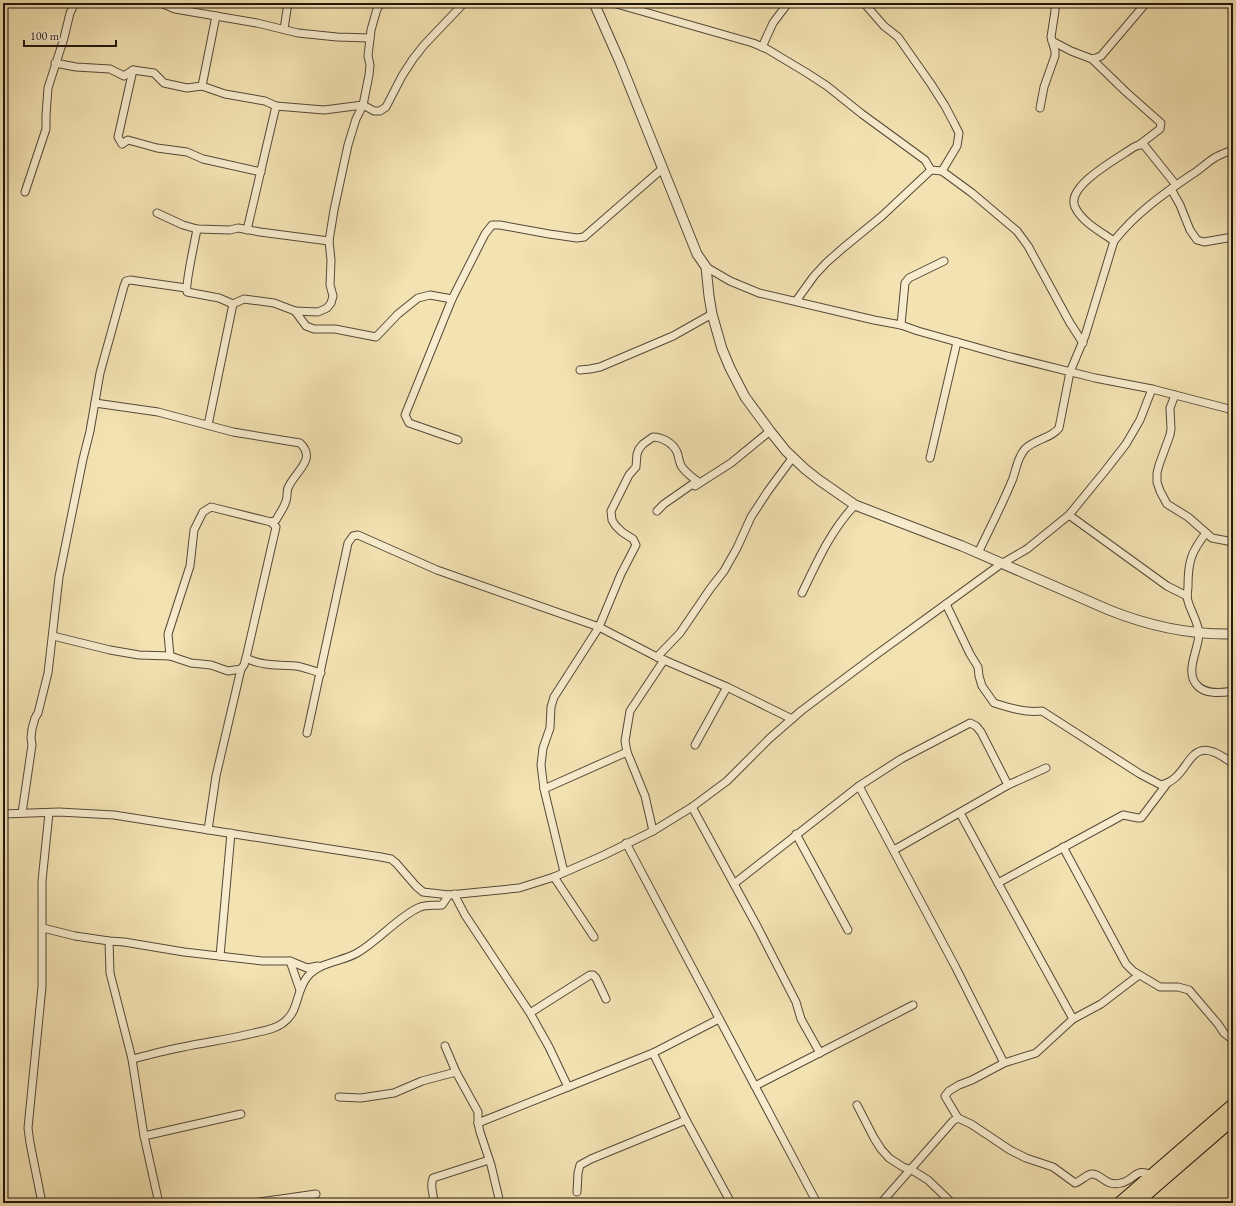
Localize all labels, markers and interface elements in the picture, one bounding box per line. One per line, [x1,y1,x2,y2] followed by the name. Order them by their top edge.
[24,22,116,48] scale bar
[30,28,60,44] text: 100 m

